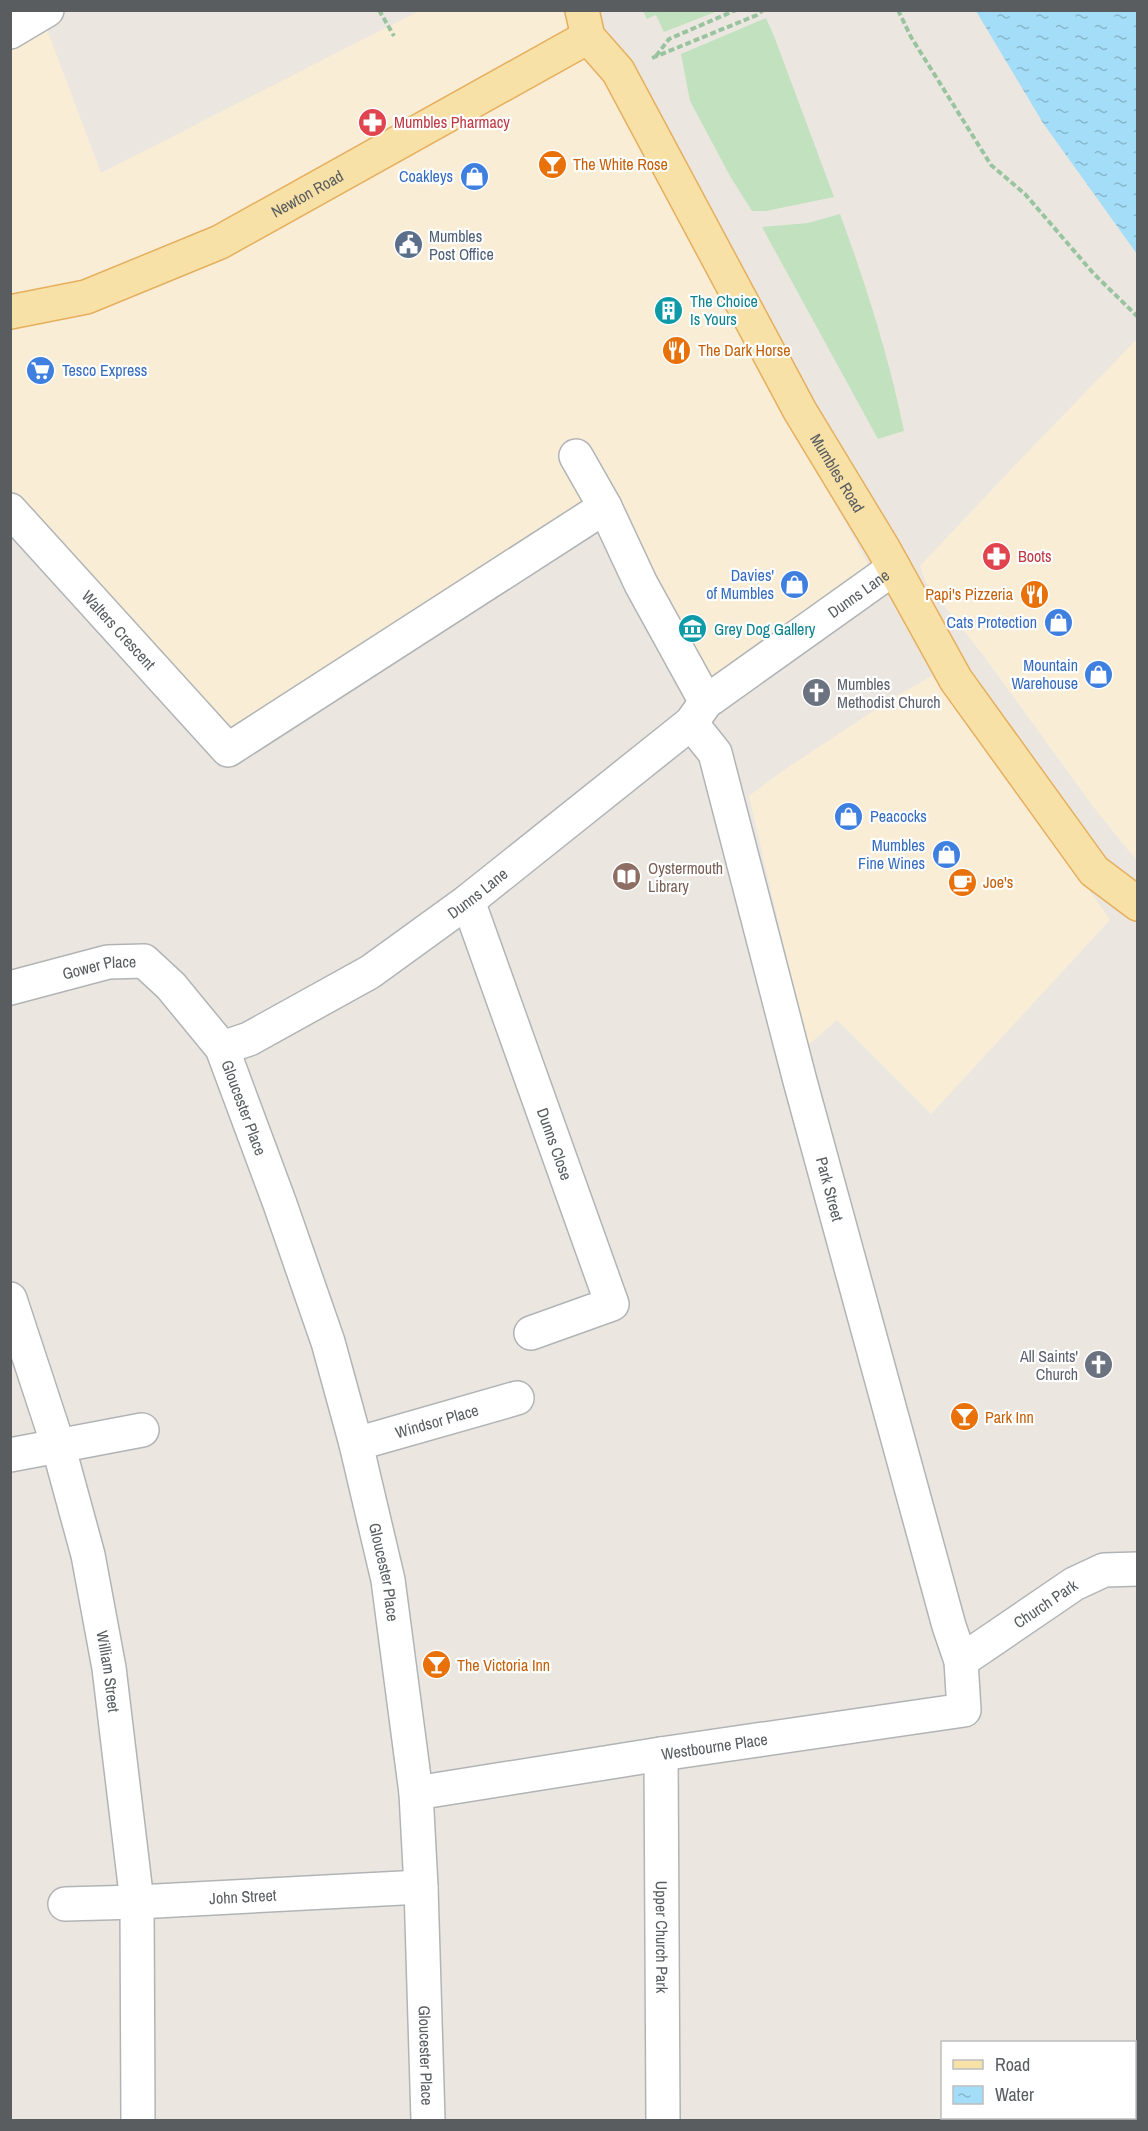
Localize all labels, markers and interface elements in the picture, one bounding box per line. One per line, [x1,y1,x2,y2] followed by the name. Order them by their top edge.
[357,106,389,138] pharmacy icon: Mumbles Pharmacy
[394,111,510,133] place label: Mumbles Pharmacy
[536,148,568,180] bar icon: The White Rose
[573,153,668,175] place label: The White Rose
[458,160,490,192] shop icon: Coakleys
[267,165,347,222] street label: Newton Road
[399,165,453,187] place label: Coakleys
[429,225,494,265] place label: Mumbles Post Office
[392,229,424,261] public building icon: Mumbles Post Office
[690,290,758,330] place label: The Choice Is Yours
[653,294,685,326] building icon: The Choice Is Yours
[661,334,693,366] restaurant icon: The Dark Horse
[698,339,791,361] place label: The Dark Horse
[25,354,57,386] supermarket icon: Tesco Express
[62,359,147,381] place label: Tesco Express
[805,429,870,516] street label: Mumbles Road
[981,540,1013,572] pharmacy icon: Boots
[1018,545,1052,567] place label: Boots
[706,564,774,604] place label: Davies' of Mumbles
[823,564,894,623] street label: Dunns Lane
[779,568,811,600] shop icon: Davies' of Mumbles
[1018,578,1050,610] restaurant icon: Papi's Pizzeria
[925,583,1014,605] place label: Papi's Pizzeria
[77,585,161,675] street label: Walters Crescent
[1042,606,1074,638] shop icon: Cats Protection
[947,611,1037,633] place label: Cats Protection
[677,613,709,645] museum icon: Grey Dog Gallery
[714,618,816,640] place label: Grey Dog Gallery
[1011,654,1078,694] place label: Mountain Warehouse
[1083,658,1115,690] shop icon: Mountain Warehouse
[837,673,941,713] place label: Mumbles Methodist Church
[800,677,832,709] church icon: Mumbles Methodist Church
[833,800,865,832] shop icon: Peacocks
[870,805,927,827] place label: Peacocks
[858,834,925,874] place label: Mumbles Fine Wines
[930,838,962,870] shop icon: Mumbles Fine Wines
[648,857,723,897] place label: Oystermouth Library
[611,861,643,893] library icon: Oystermouth Library
[443,863,512,924] street label: Dunns Lane
[946,866,978,898] cafe icon: Joe's
[983,871,1013,893] place label: Joe's
[60,950,136,985] street label: Gower Place
[216,1057,272,1158] street label: Gloucester Place
[532,1105,578,1183] street label: Dunns Close
[811,1154,849,1224] street label: Park Street
[1019,1345,1078,1385] place label: All Saints' Church
[1083,1349,1115,1381] church icon: All Saints' Church
[393,1399,481,1443] street label: Windsor Place
[948,1401,980,1433] bar icon: Park Inn
[985,1406,1034,1428] place label: Park Inn
[364,1521,404,1623] street label: Gloucester Place
[1009,1574,1082,1633] street label: Church Park
[91,1629,125,1714] street label: William Street
[420,1649,452,1681] bar icon: The Victoria Inn
[457,1654,550,1676] place label: The Victoria Inn
[660,1728,769,1765] street label: Westbourne Place
[651,1881,673,1994] street label: Upper Church Park
[209,1884,277,1909] street label: John Street
[414,2005,439,2106] street label: Gloucester Place
[941,2041,1136,2119] legend
[995,2052,1030,2077] text: Road
[995,2082,1034,2107] text: Water

